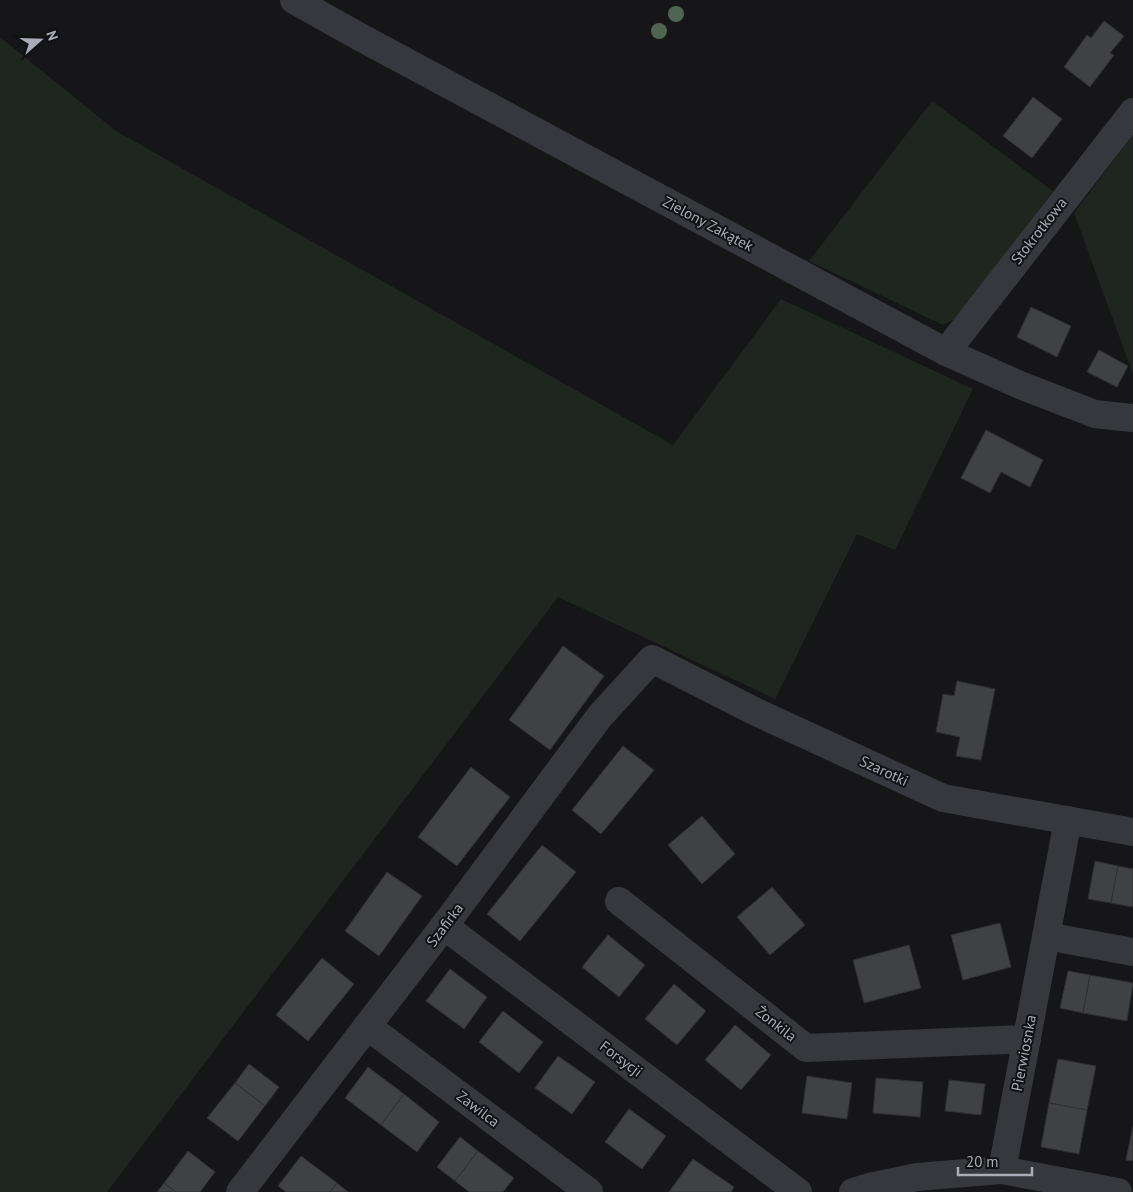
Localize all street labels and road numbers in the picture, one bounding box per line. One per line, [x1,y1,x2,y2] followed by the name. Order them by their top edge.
[660,192,758,256] street label: Zielony Zakątek
[1007,193,1071,268] street label: Stokrotkowa
[857,751,912,790] street label: Szarotki
[422,899,467,950] street label: Szafirka
[752,1002,801,1045] street label: Żonkila
[1007,1013,1040,1093] street label: Pierwiosnka
[596,1036,647,1081] street label: Forsycji
[453,1086,504,1131] street label: Zawilca

